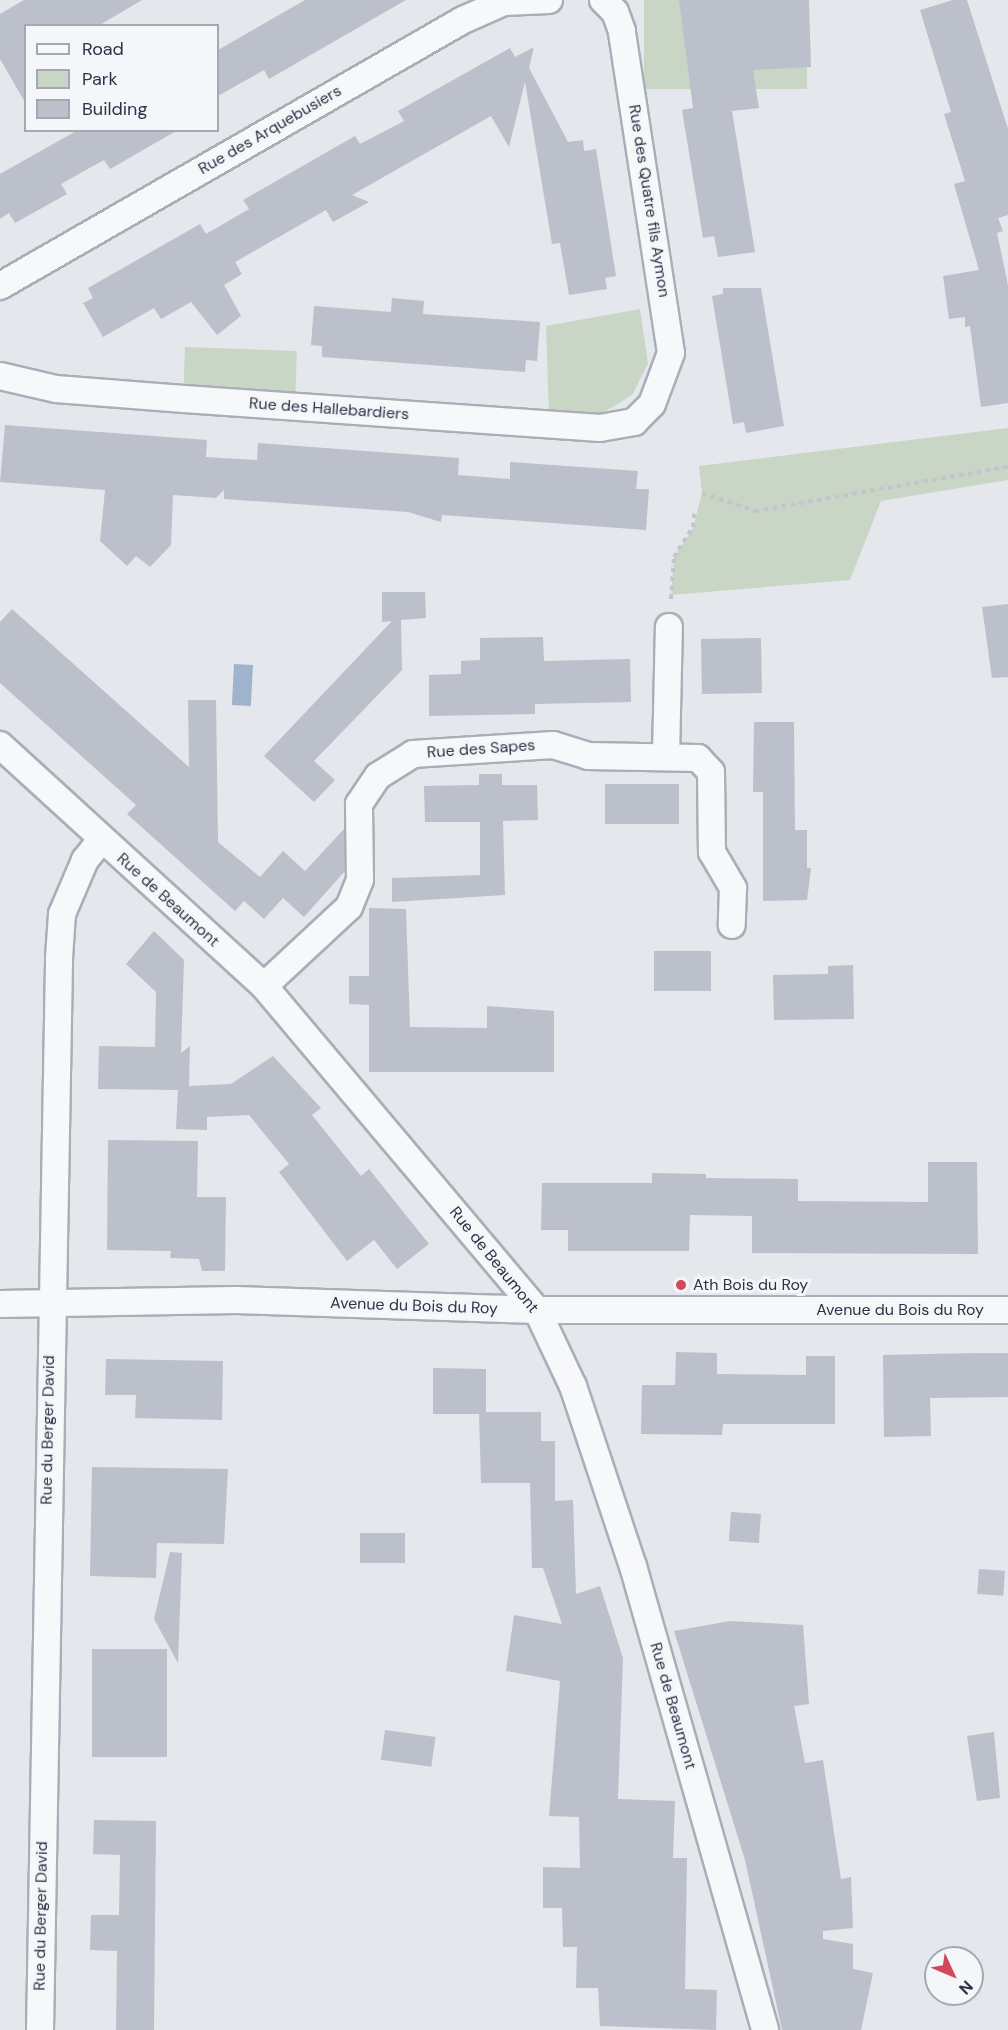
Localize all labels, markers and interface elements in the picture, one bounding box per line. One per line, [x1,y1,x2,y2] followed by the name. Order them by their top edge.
[24,24,219,132] legend
[82,37,124,61] text: Road
[82,67,118,91] text: Park
[195,81,345,179] street label: Rue des Arquebusiers
[82,97,147,121] text: Building
[624,103,674,299] street label: Rue des Quatre fils Aymon
[248,394,410,424] street label: Rue des Hallebardiers
[426,736,536,762] street label: Rue des Sapes
[113,849,223,951] street label: Rue de Beaumont
[445,1203,543,1317] street label: Rue de Beaumont
[693,1275,808,1295] place label: Ath Bois du Roy
[674,1278,688,1292] marker: Ath Bois du Roy
[330,1293,498,1319] street label: Avenue du Bois du Roy
[816,1300,984,1320] street label: Avenue du Bois du Roy
[37,1355,59,1505] street label: Rue du Berger David
[646,1640,700,1772] street label: Rue de Beaumont
[30,1841,52,1991] street label: Rue du Berger David
[924,1946,984,2006] north arrow
[954,1976,977,1999] text: N

